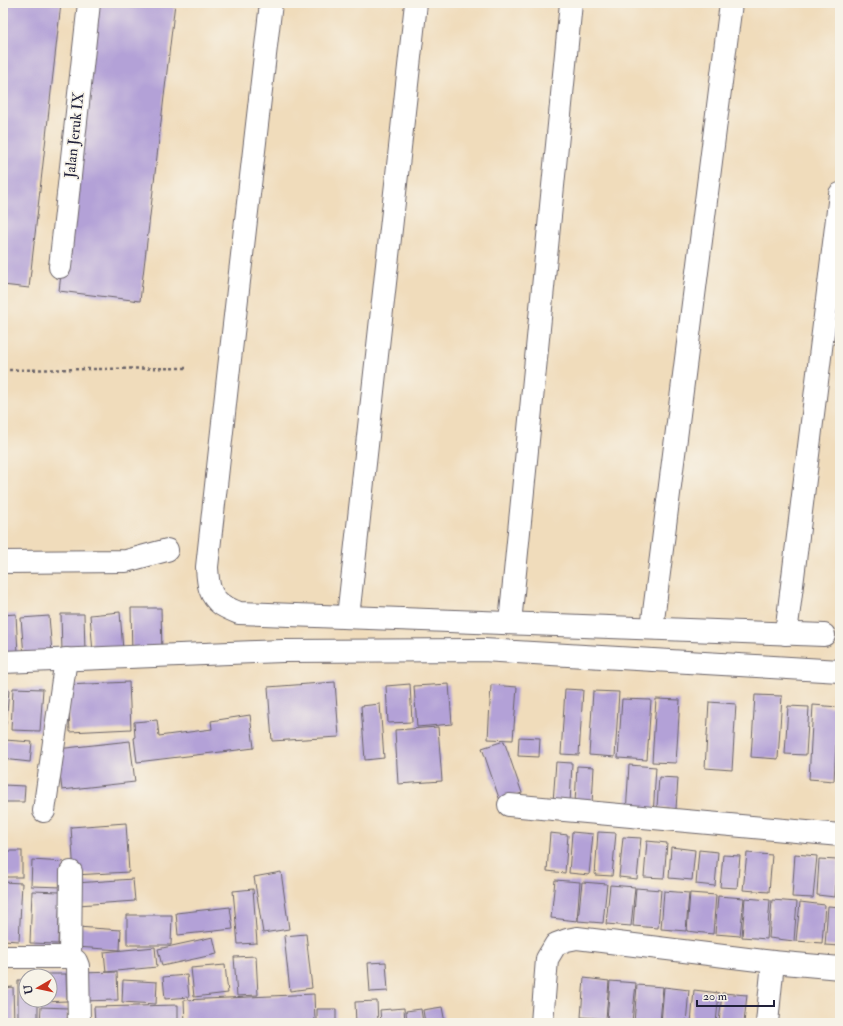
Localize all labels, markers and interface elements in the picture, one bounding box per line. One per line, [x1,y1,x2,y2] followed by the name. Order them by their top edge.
[60,91,89,180] street label: Jalan Jeruk IX
[18,968,58,1008] north arrow
[697,982,774,1008] scale bar
[21,983,36,995] text: U
[703,989,728,1004] text: 20 m

